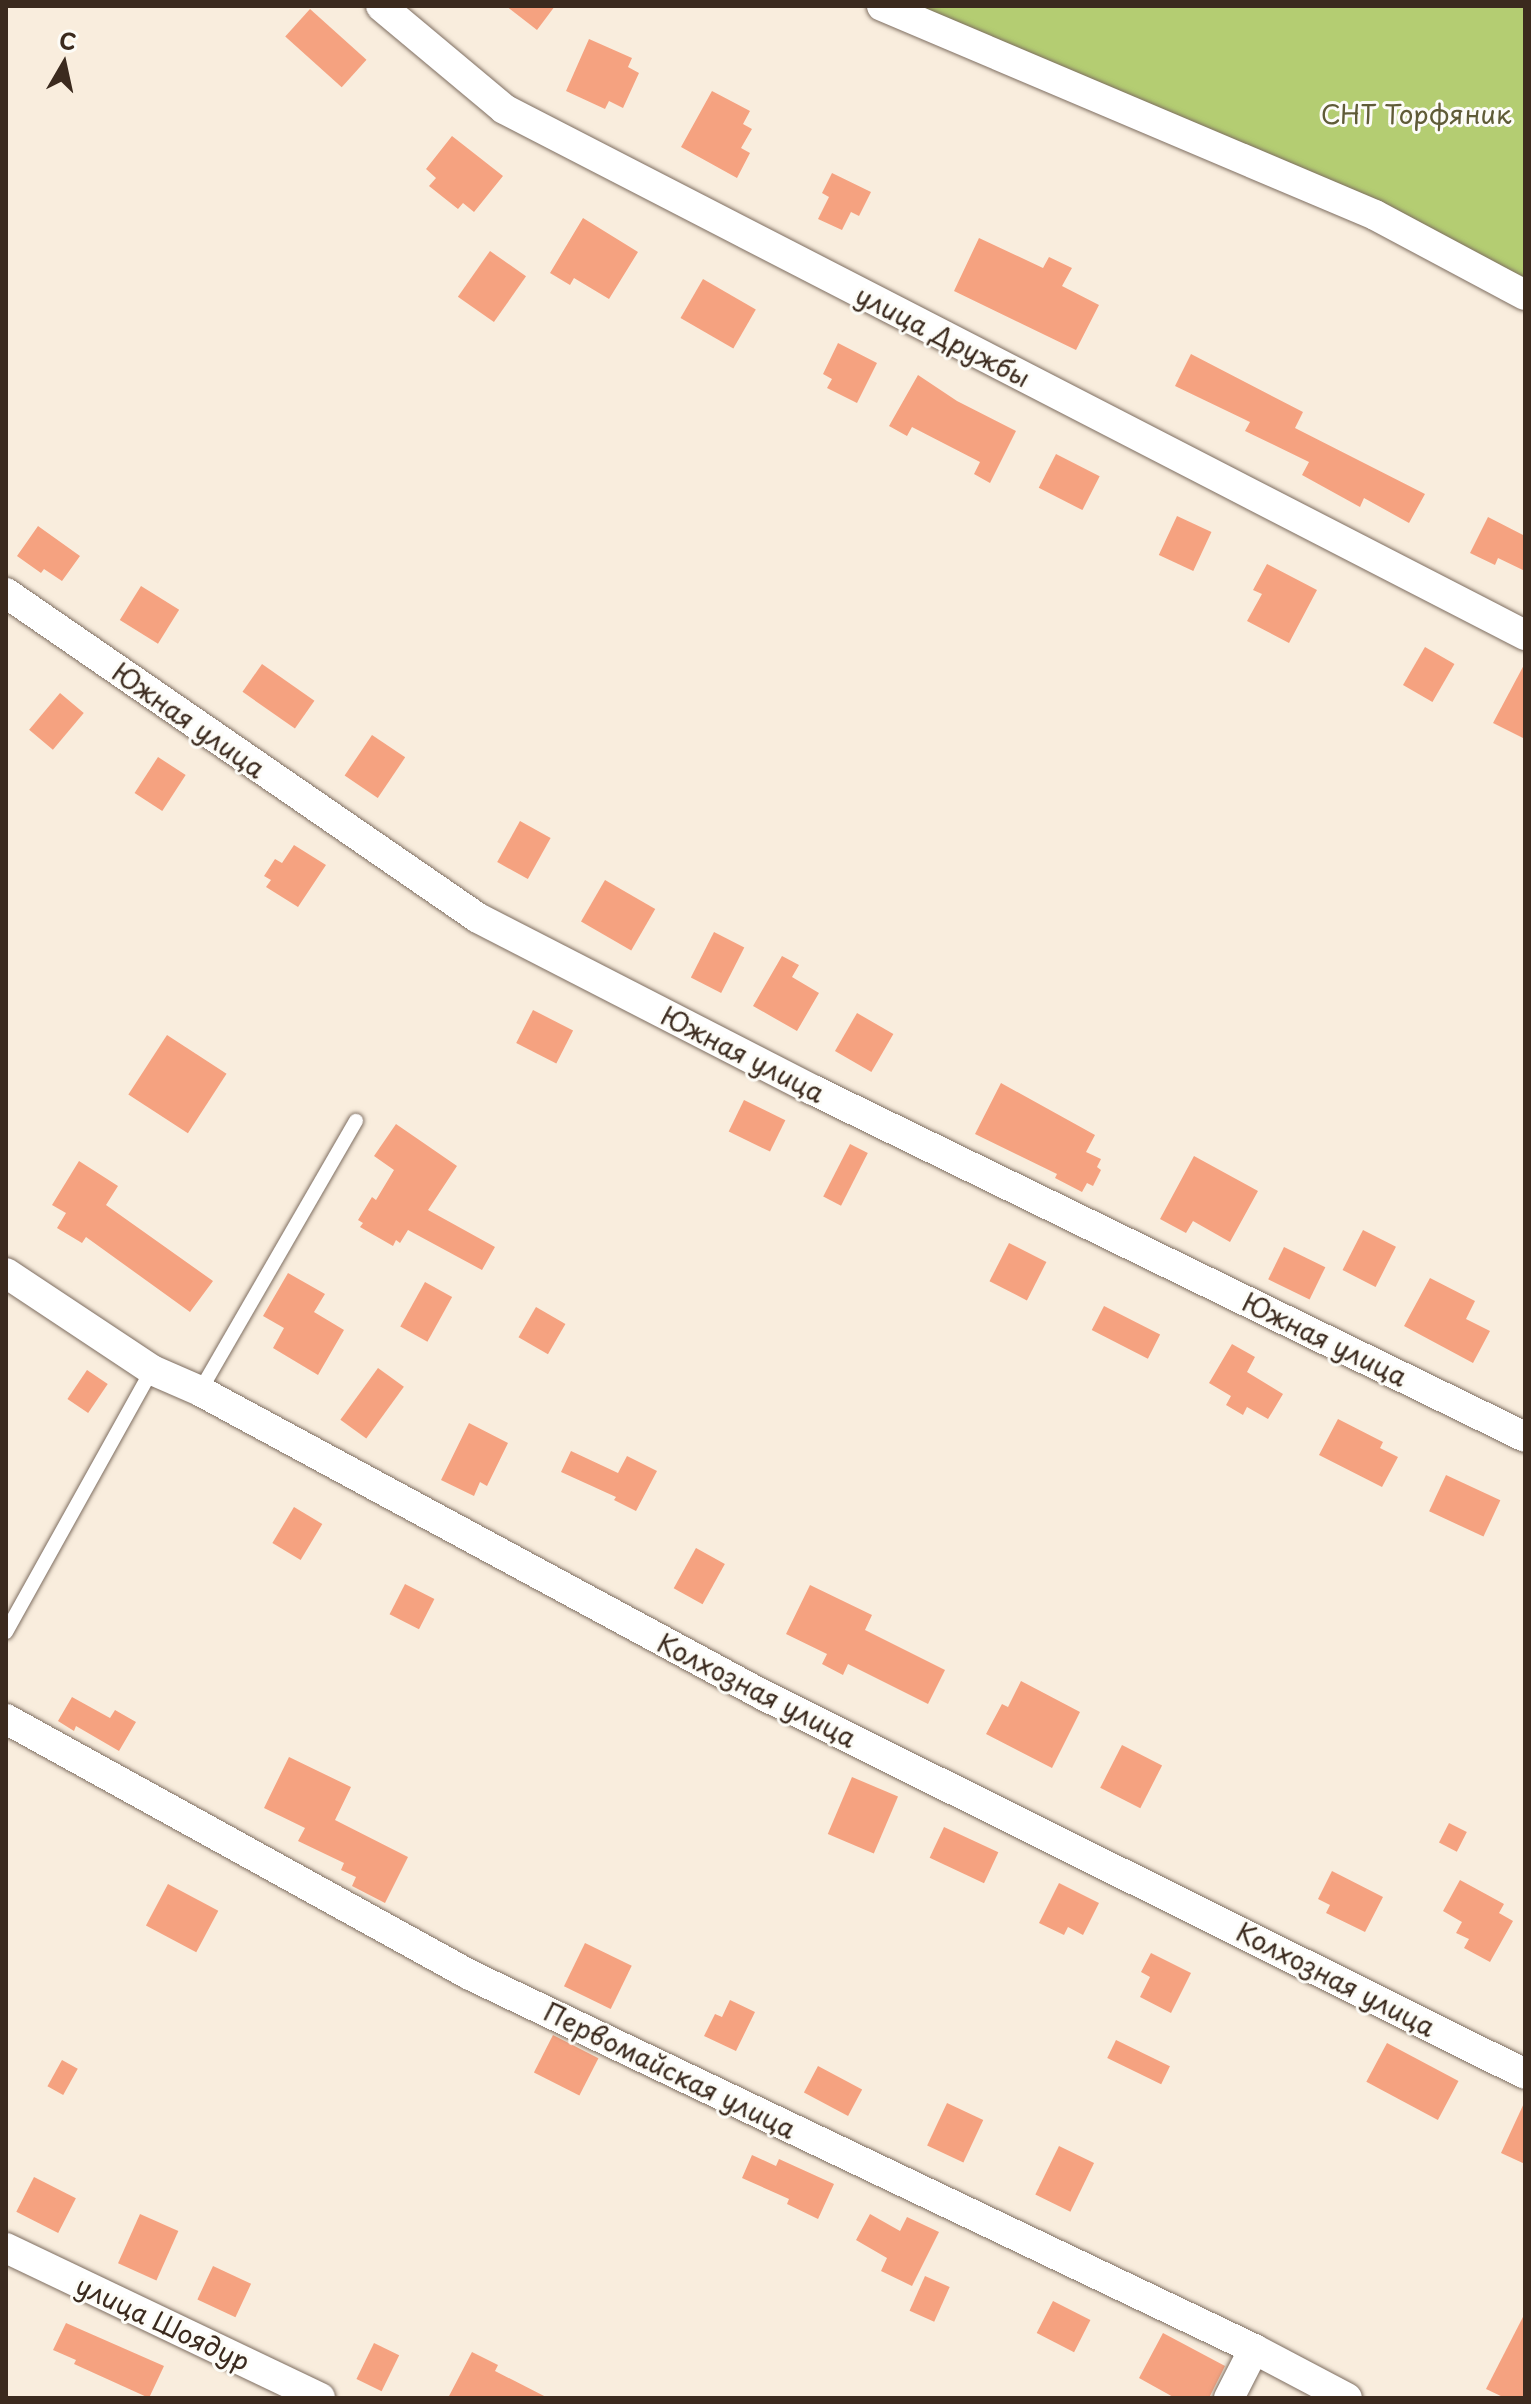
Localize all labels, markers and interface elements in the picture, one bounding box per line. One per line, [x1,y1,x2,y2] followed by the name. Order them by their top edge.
[57,22,79,57] text: С
[24,24,104,104] north arrow
[1320,98,1512,130] park label: СНТ Торфяник
[850,278,1036,394] street label: улица Дружбы
[106,656,272,784] street label: Южная улица
[656,999,830,1109] street label: Южная улица
[1237,1285,1413,1393] street label: Южная улица
[652,1626,862,1754] street label: Колхозная улица
[1231,1915,1441,2043] street label: Колхозная улица
[539,1995,801,2145] street label: Первомайская улица
[70,2269,256,2377] street label: улица Шоядур

